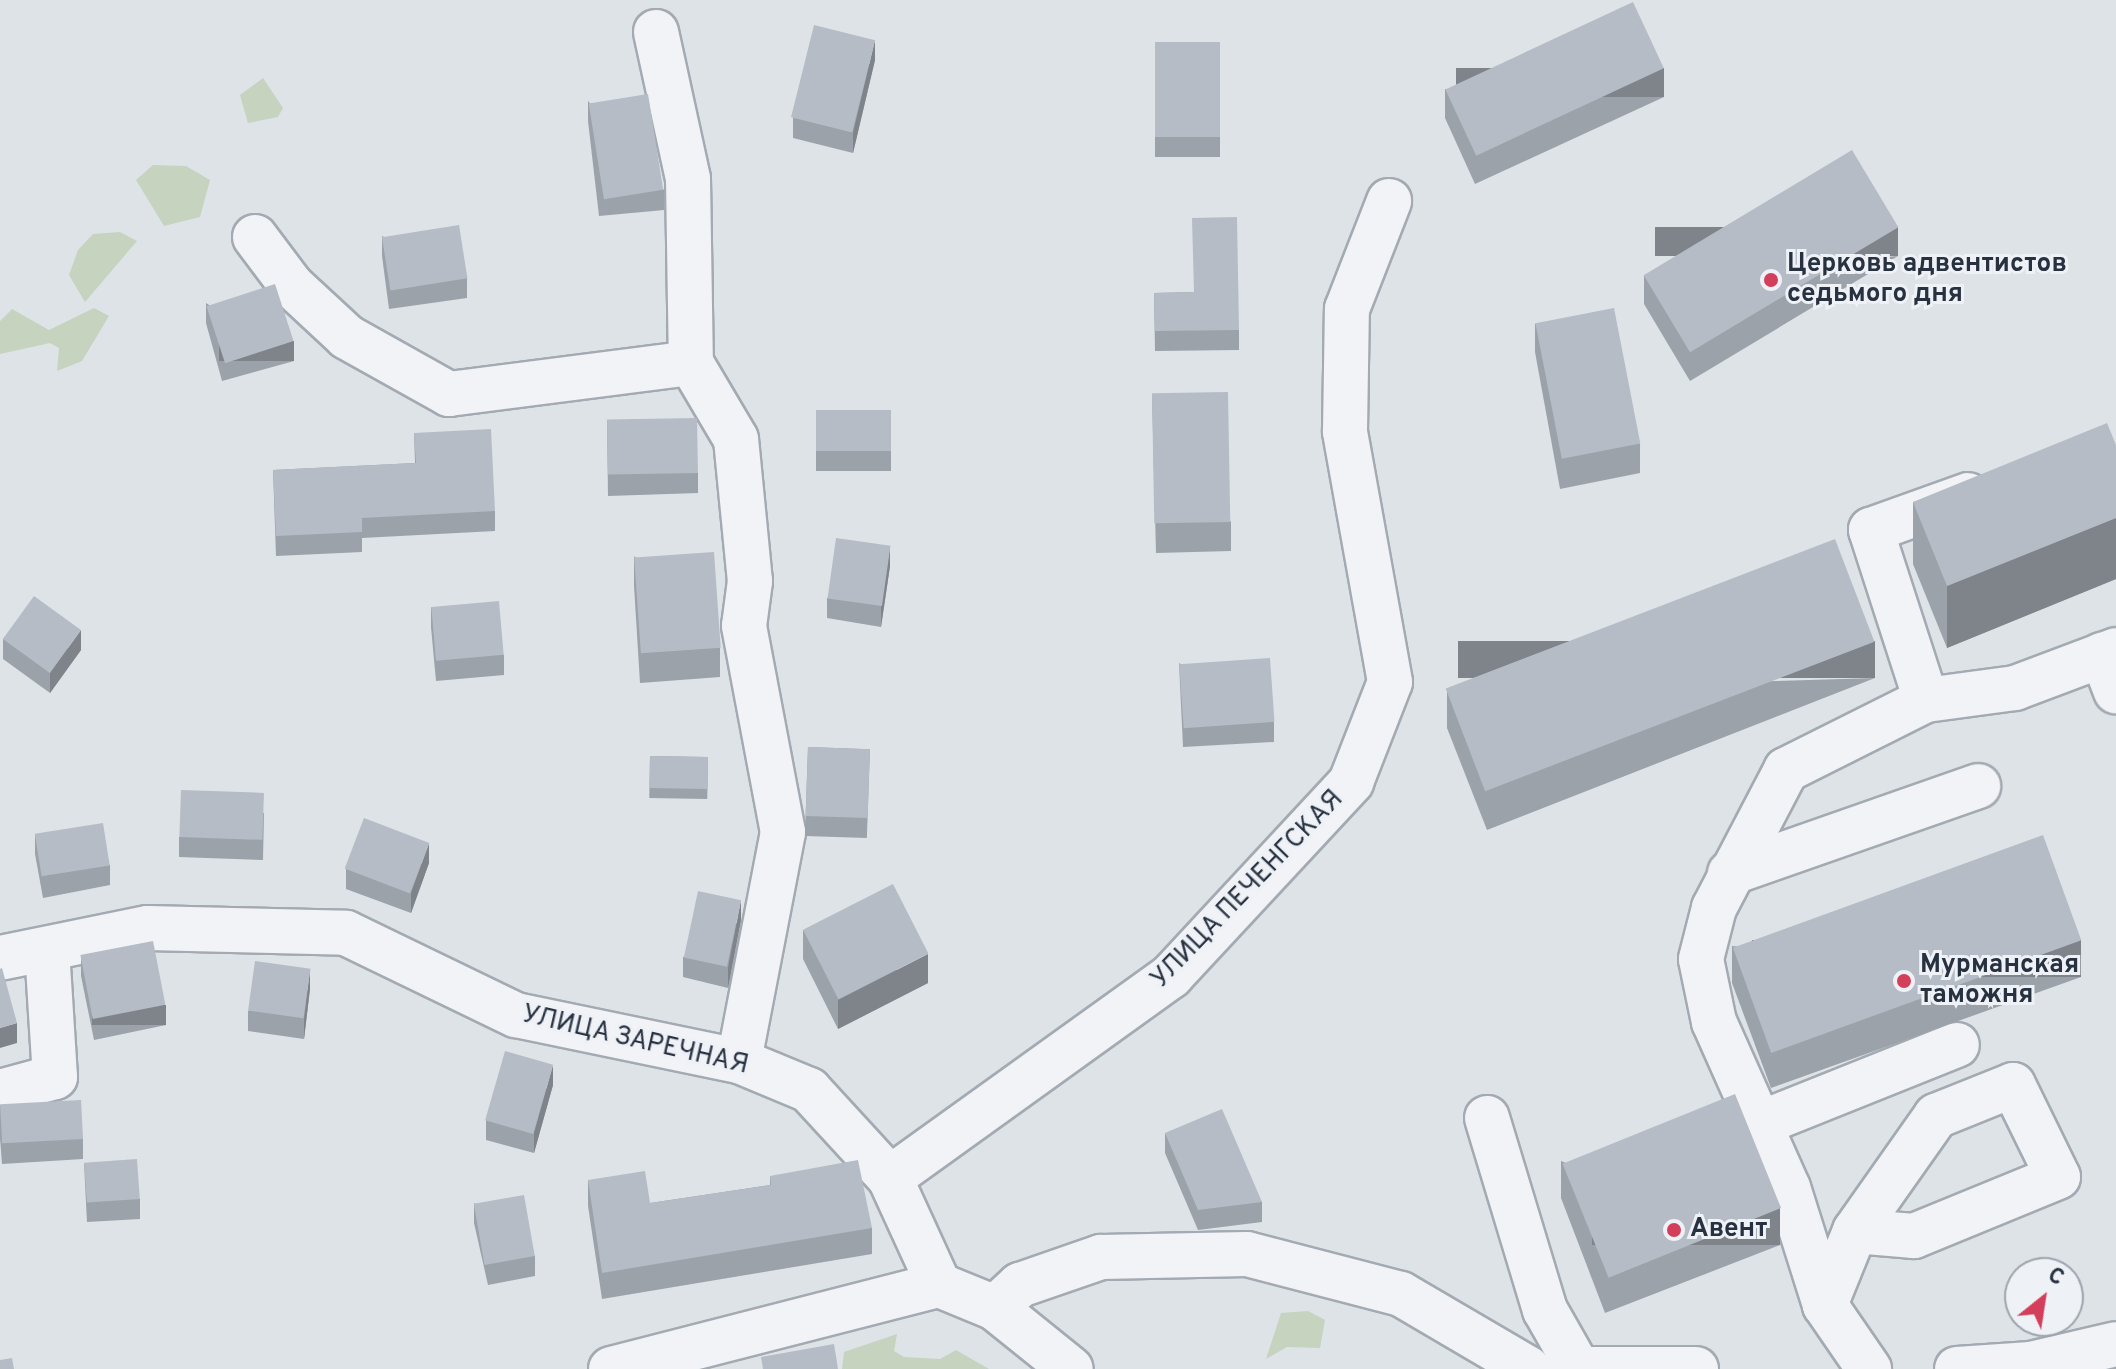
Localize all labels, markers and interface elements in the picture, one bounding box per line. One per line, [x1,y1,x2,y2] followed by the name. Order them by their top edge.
[1787,249,2067,310] place label: Церковь адвентистов седьмого дня
[1762,271,1780,289] marker: Церковь адвентистов седьмого дня
[1145,784,1351,996] street label: УЛИЦА ПЕЧЕНГСКАЯ
[1920,950,2079,1012] place label: Мурманская таможня
[1895,972,1913,990] marker: Мурманская таможня
[518,1000,752,1082] street label: УЛИЦА ЗАРЕЧНАЯ
[1690,1214,1768,1246] place label: Авент
[1665,1221,1683,1239] marker: Авент
[2004,1257,2084,1337] north arrow
[2042,1262,2068,1293] text: С

